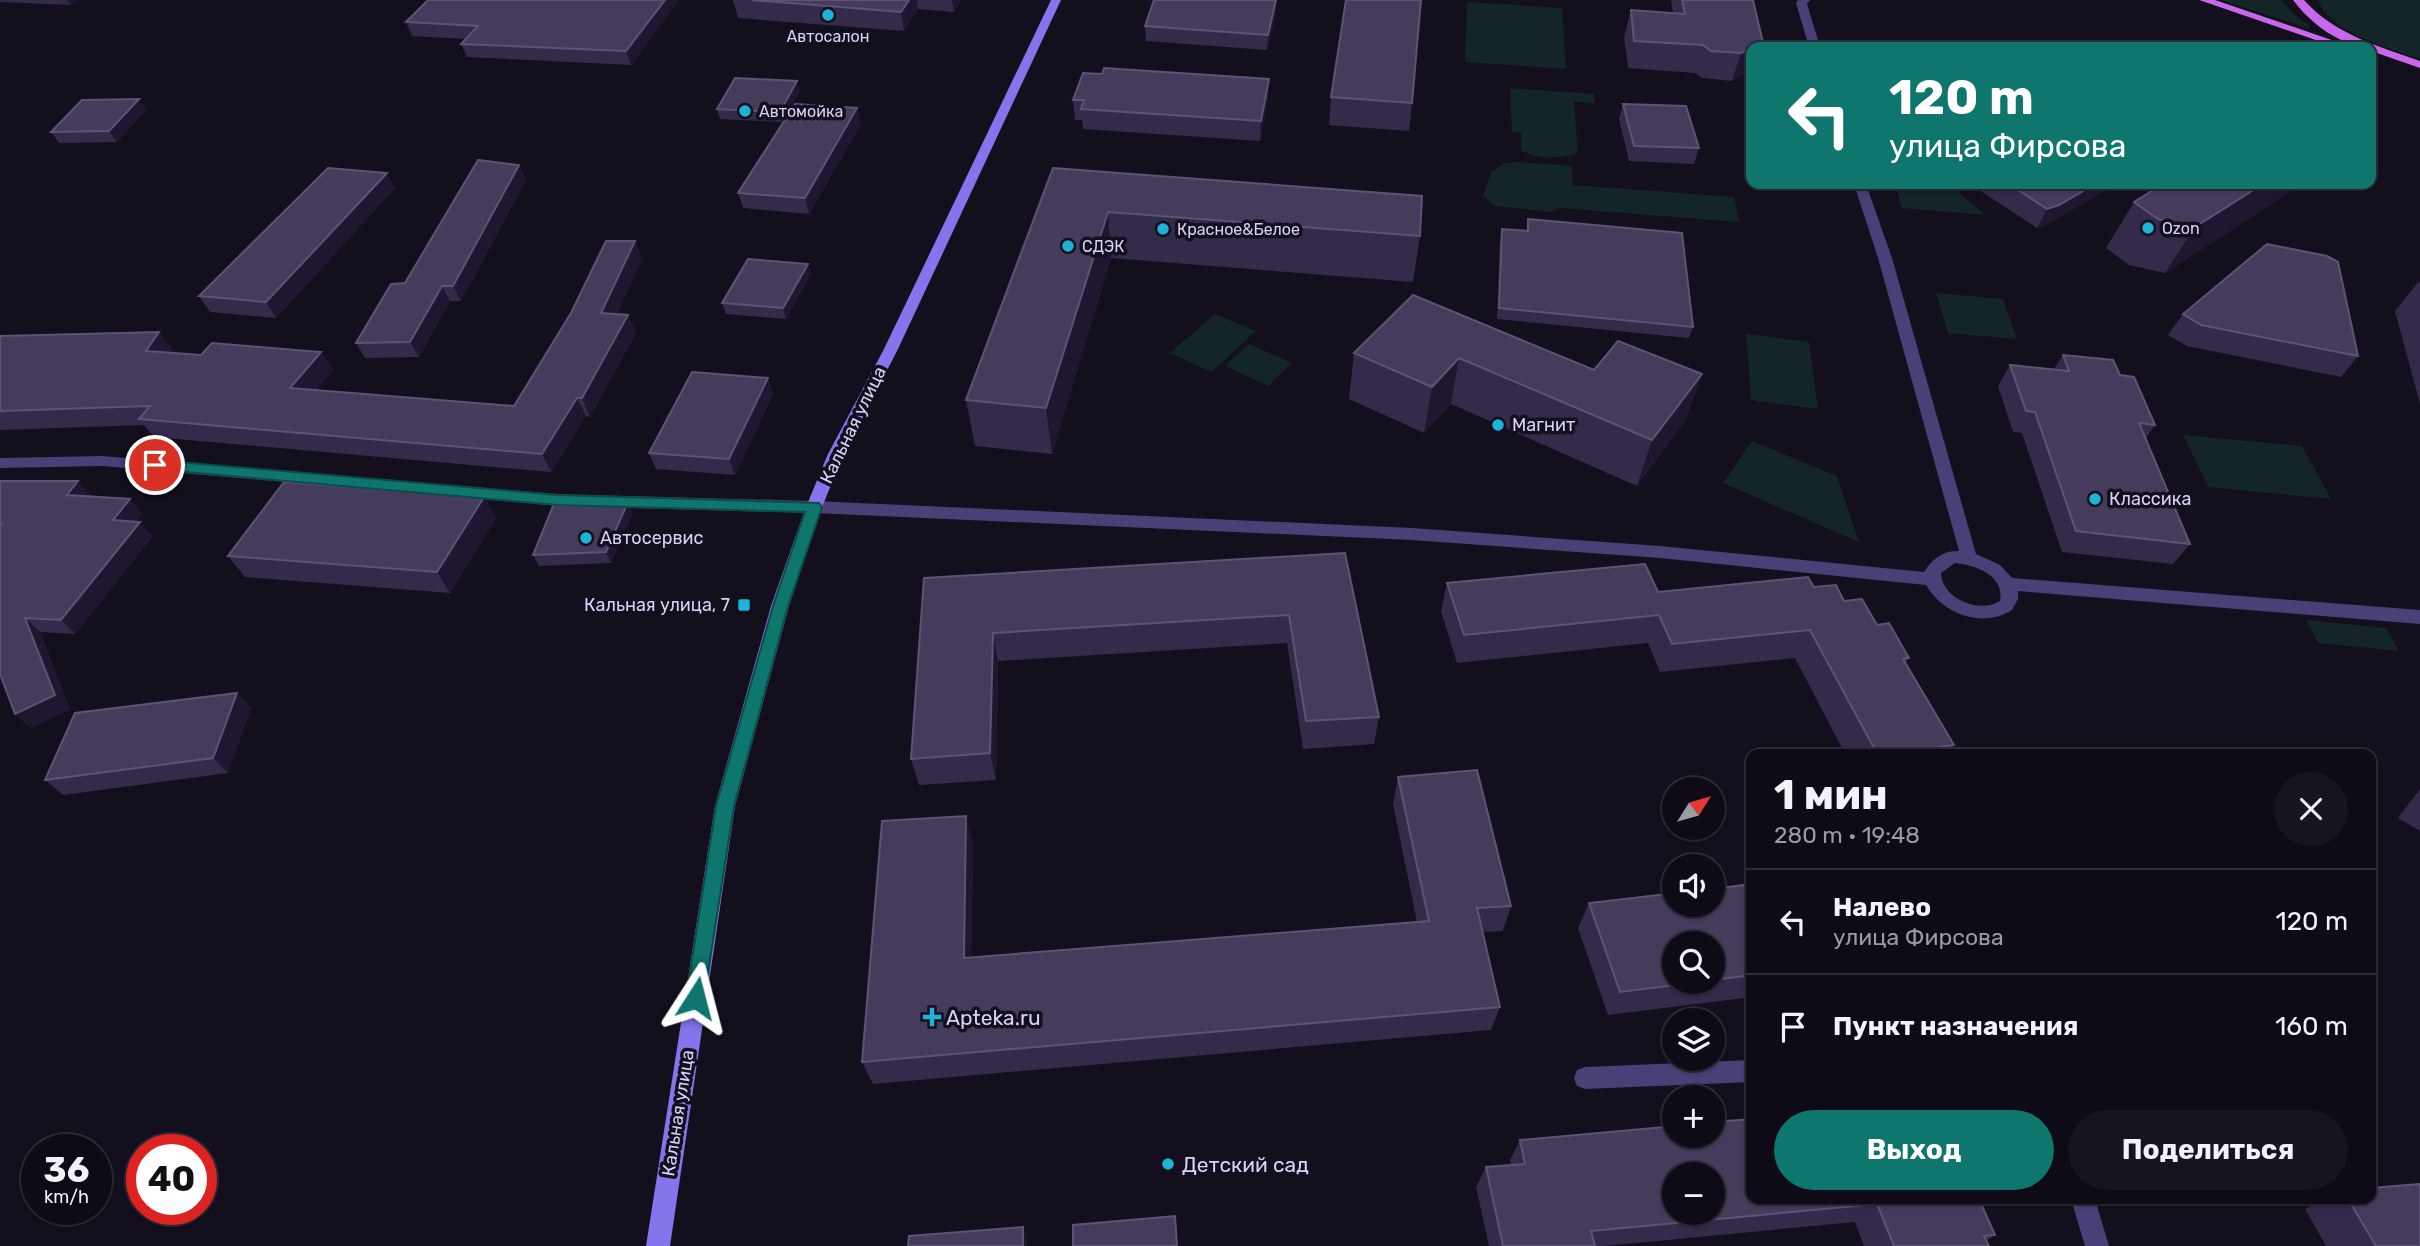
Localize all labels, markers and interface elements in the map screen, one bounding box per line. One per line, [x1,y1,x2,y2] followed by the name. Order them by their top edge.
[820,7,836,23] marker: Автосалон
[787,27,869,46] place label: Автосалон
[1889,68,2034,126] text: 120 m
[1774,70,1865,161] icon: left
[759,102,843,121] place label: Автомойка
[737,103,753,119] marker: Автомойка
[1889,127,2126,165] text: улица Фирсова
[2162,219,2200,238] place label: Ozon
[1177,220,1300,239] place label: Красное&Белое
[2140,220,2156,236] marker: Ozon
[1155,221,1171,237] marker: Красное&Белое
[1082,237,1124,256] place label: СДЭК
[1060,238,1076,254] marker: СДЭК
[815,363,891,487] street label: Кальная улица
[1512,414,1575,436] place label: Магнит
[1490,417,1506,433] marker: Магнит
[125,435,185,495] pin
[136,446,174,484] icon: arrive
[2109,488,2191,510] place label: Классика
[2087,491,2103,507] marker: Классика
[600,527,704,549] place label: Автосервис
[578,530,594,546] marker: Автосервис
[584,594,730,616] place label: Кальная улица, 7
[736,597,752,613] marker: Кальная улица, 7
[1774,770,1888,820] text: 1 мин
[2274,772,2348,846] button: close
[1662,777,1726,840] north arrow
[1662,777,1725,1225] map controls
[1774,821,1920,849] text: 280 m · 19:48
[1662,854,1725,917] button: sound
[1833,892,1931,923] text: Налево
[1774,903,1812,941] icon: left
[2276,906,2348,937] text: 120 m
[1833,923,2004,951] text: улица Фирсова
[1662,931,1725,994] button: search
[659,961,733,1035] position arrow
[946,1005,1041,1030] place label: Apteka.ru
[1662,1008,1725,1071] button: layers
[1774,1008,1812,1046] icon: arrive
[924,1009,940,1025] marker: Apteka.ru
[1833,1011,2078,1042] text: Пункт назначения
[2275,1011,2348,1042] text: 160 m
[657,1048,699,1178] street label: Кальная улица
[1662,1085,1725,1148] button: +
[1774,1110,2054,1190] button: Выход
[2068,1110,2348,1190] button: Поделиться
[126,1134,217,1225] speed limit sign: 40
[44,1149,89,1191] text: 36
[1182,1152,1309,1177] place label: Детский сад
[1160,1156,1176,1172] marker: Детский сад
[1662,1162,1725,1225] button: −
[44,1186,89,1208] text: km/h

